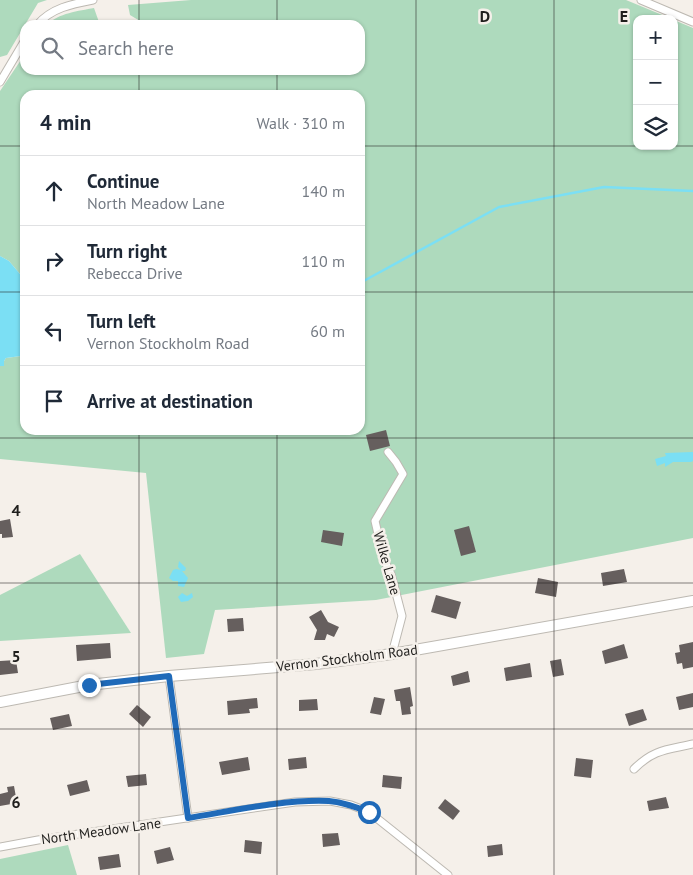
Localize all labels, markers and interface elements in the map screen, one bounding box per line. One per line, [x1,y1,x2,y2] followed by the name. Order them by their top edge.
[480,6,490,26] text: D
[620,6,628,26] text: E
[633,15,678,150] map controls
[633,15,678,60] button: +
[20,20,365,75] search box
[38,34,66,62] icon: search
[78,36,174,60] text: Search here
[633,60,678,105] button: −
[633,105,678,150] button: layers
[40,109,91,136] text: 4 min
[256,113,345,133] text: Walk · 310 m
[87,169,159,193] text: Continue
[40,177,68,205] icon: ahead
[302,181,345,201] text: 140 m
[87,193,225,213] text: North Meadow Lane
[87,239,167,263] text: Turn right
[40,247,68,275] icon: right
[302,251,345,271] text: 110 m
[87,263,183,283] text: Rebecca Drive
[87,309,156,333] text: Turn left
[40,317,68,345] icon: left
[310,321,345,341] text: 60 m
[87,333,249,353] text: Vernon Stockholm Road
[40,387,68,415] icon: arrive
[87,389,253,413] text: Arrive at destination
[11,500,21,520] text: 4
[369,529,405,597] street label: Wilke Lane
[274,640,419,676] street label: Vernon Stockholm Road
[11,646,21,666] text: 5
[78,674,101,697] route end
[11,792,21,812] text: 6
[358,801,381,824] route start
[40,814,162,848] street label: North Meadow Lane

